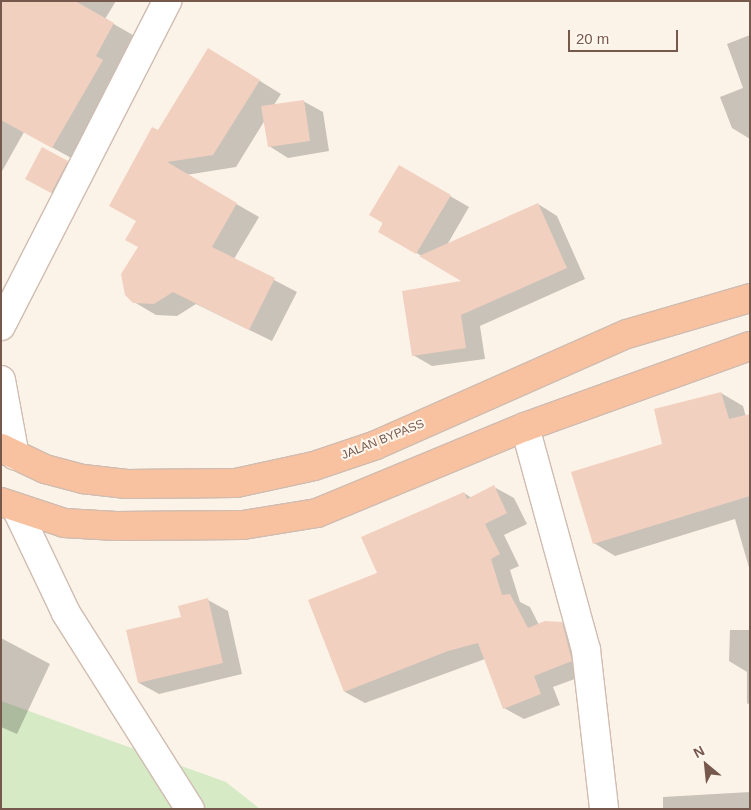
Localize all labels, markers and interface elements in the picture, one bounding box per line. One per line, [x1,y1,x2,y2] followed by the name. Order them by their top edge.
[571,20,681,52] scale bar
[576,30,609,47] text: 20 m
[340,417,426,463] street label: JALAN BYPASS
[681,740,731,790] north arrow
[691,742,707,761] text: N

